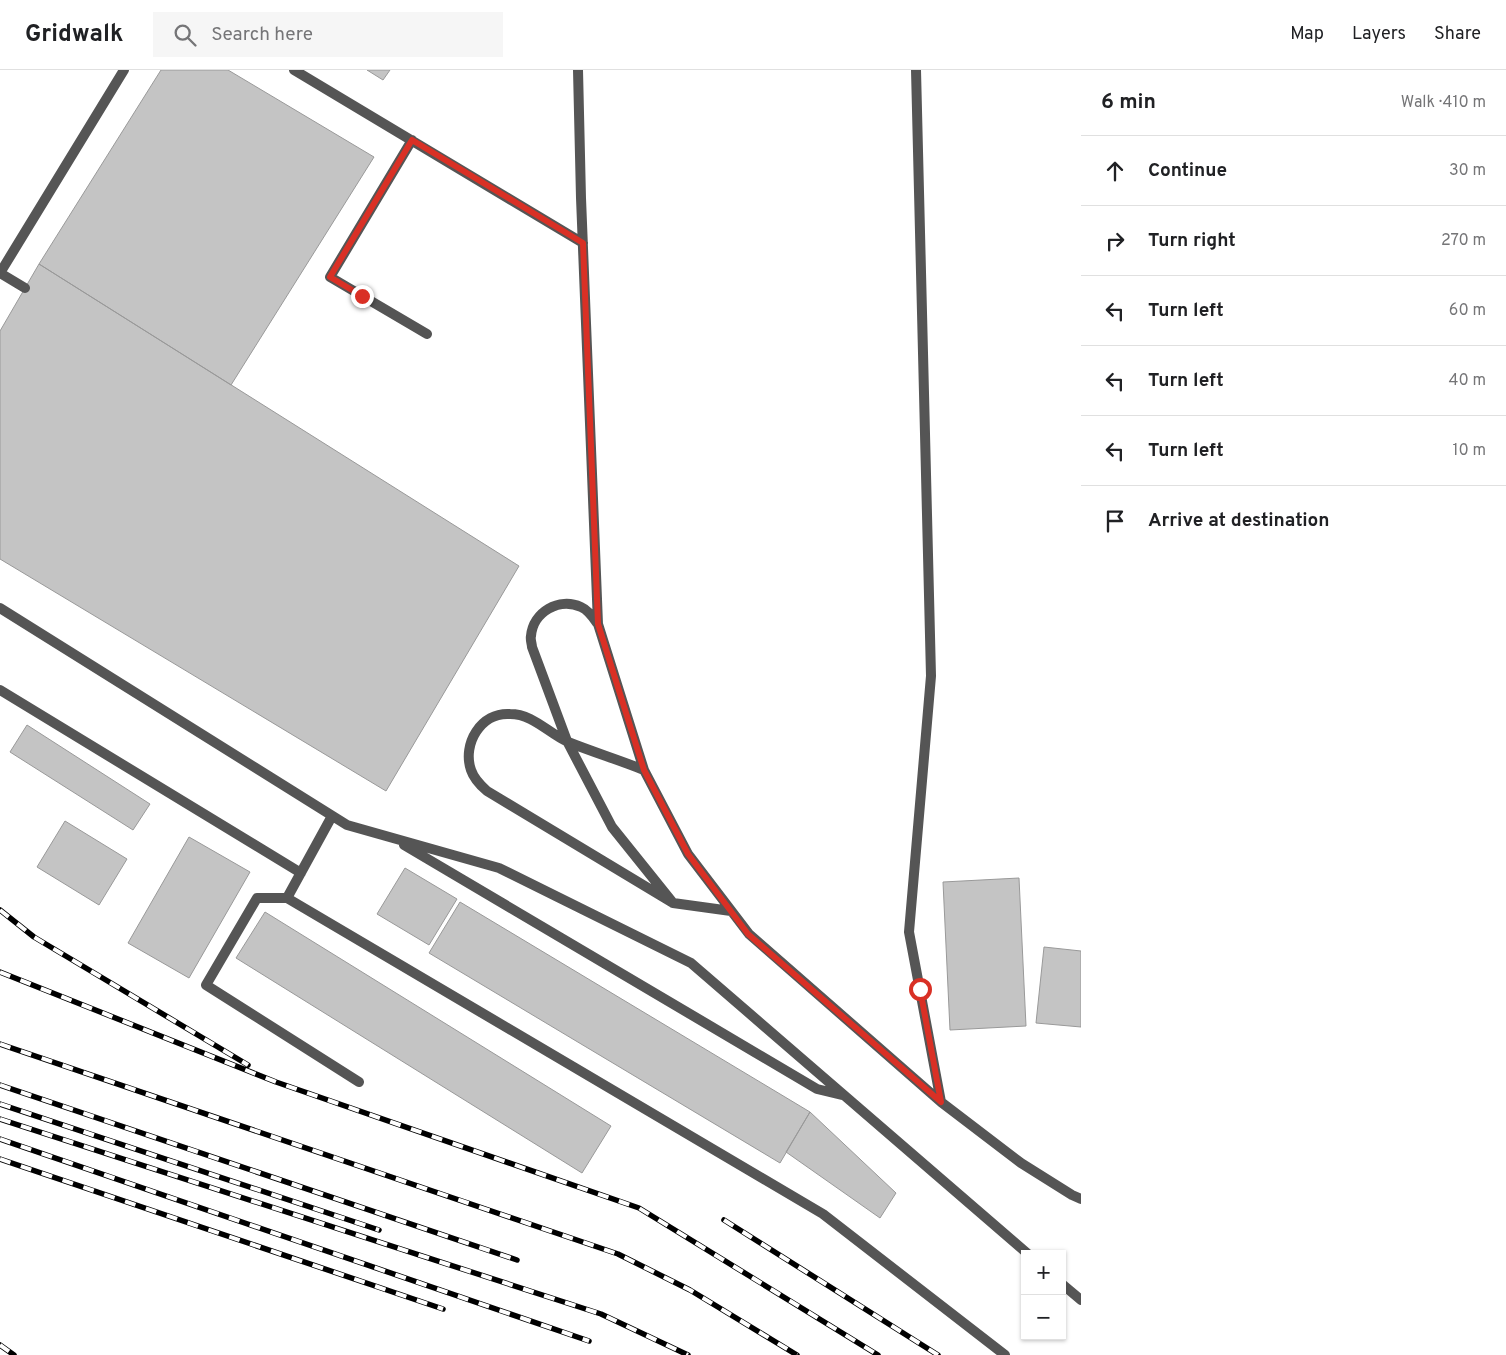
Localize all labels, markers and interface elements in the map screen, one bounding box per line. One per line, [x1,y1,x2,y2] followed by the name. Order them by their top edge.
[153,12,503,57] search box
[25,20,123,50] text: Gridwalk
[171,21,199,49] icon: search
[211,23,313,47] text: Search here
[1290,23,1324,46] text: Map
[1352,23,1406,46] text: Layers
[1434,23,1481,46] text: Share
[1101,89,1156,116] text: 6 min
[1401,93,1486,113] text: Walk · 410 m
[1101,157,1129,185] icon: ahead
[1148,159,1227,183] text: Continue
[1449,161,1486,181] text: 30 m
[1101,227,1129,255] icon: right
[1148,229,1236,253] text: Turn right
[1441,231,1486,251] text: 270 m
[351,285,374,308] route end
[1101,297,1129,325] icon: left
[1148,299,1224,323] text: Turn left
[1449,301,1486,321] text: 60 m
[1101,367,1129,395] icon: left
[1148,369,1224,393] text: Turn left
[1448,371,1486,391] text: 40 m
[1101,437,1129,465] icon: left
[1148,439,1224,463] text: Turn left
[1452,441,1486,461] text: 10 m
[1101,507,1129,535] icon: arrive
[1148,509,1329,533] text: Arrive at destination
[909,978,932,1001] route start
[1021,1250,1066,1340] map controls
[1021,1250,1066,1295] button: +
[1021,1295,1066,1340] button: −

